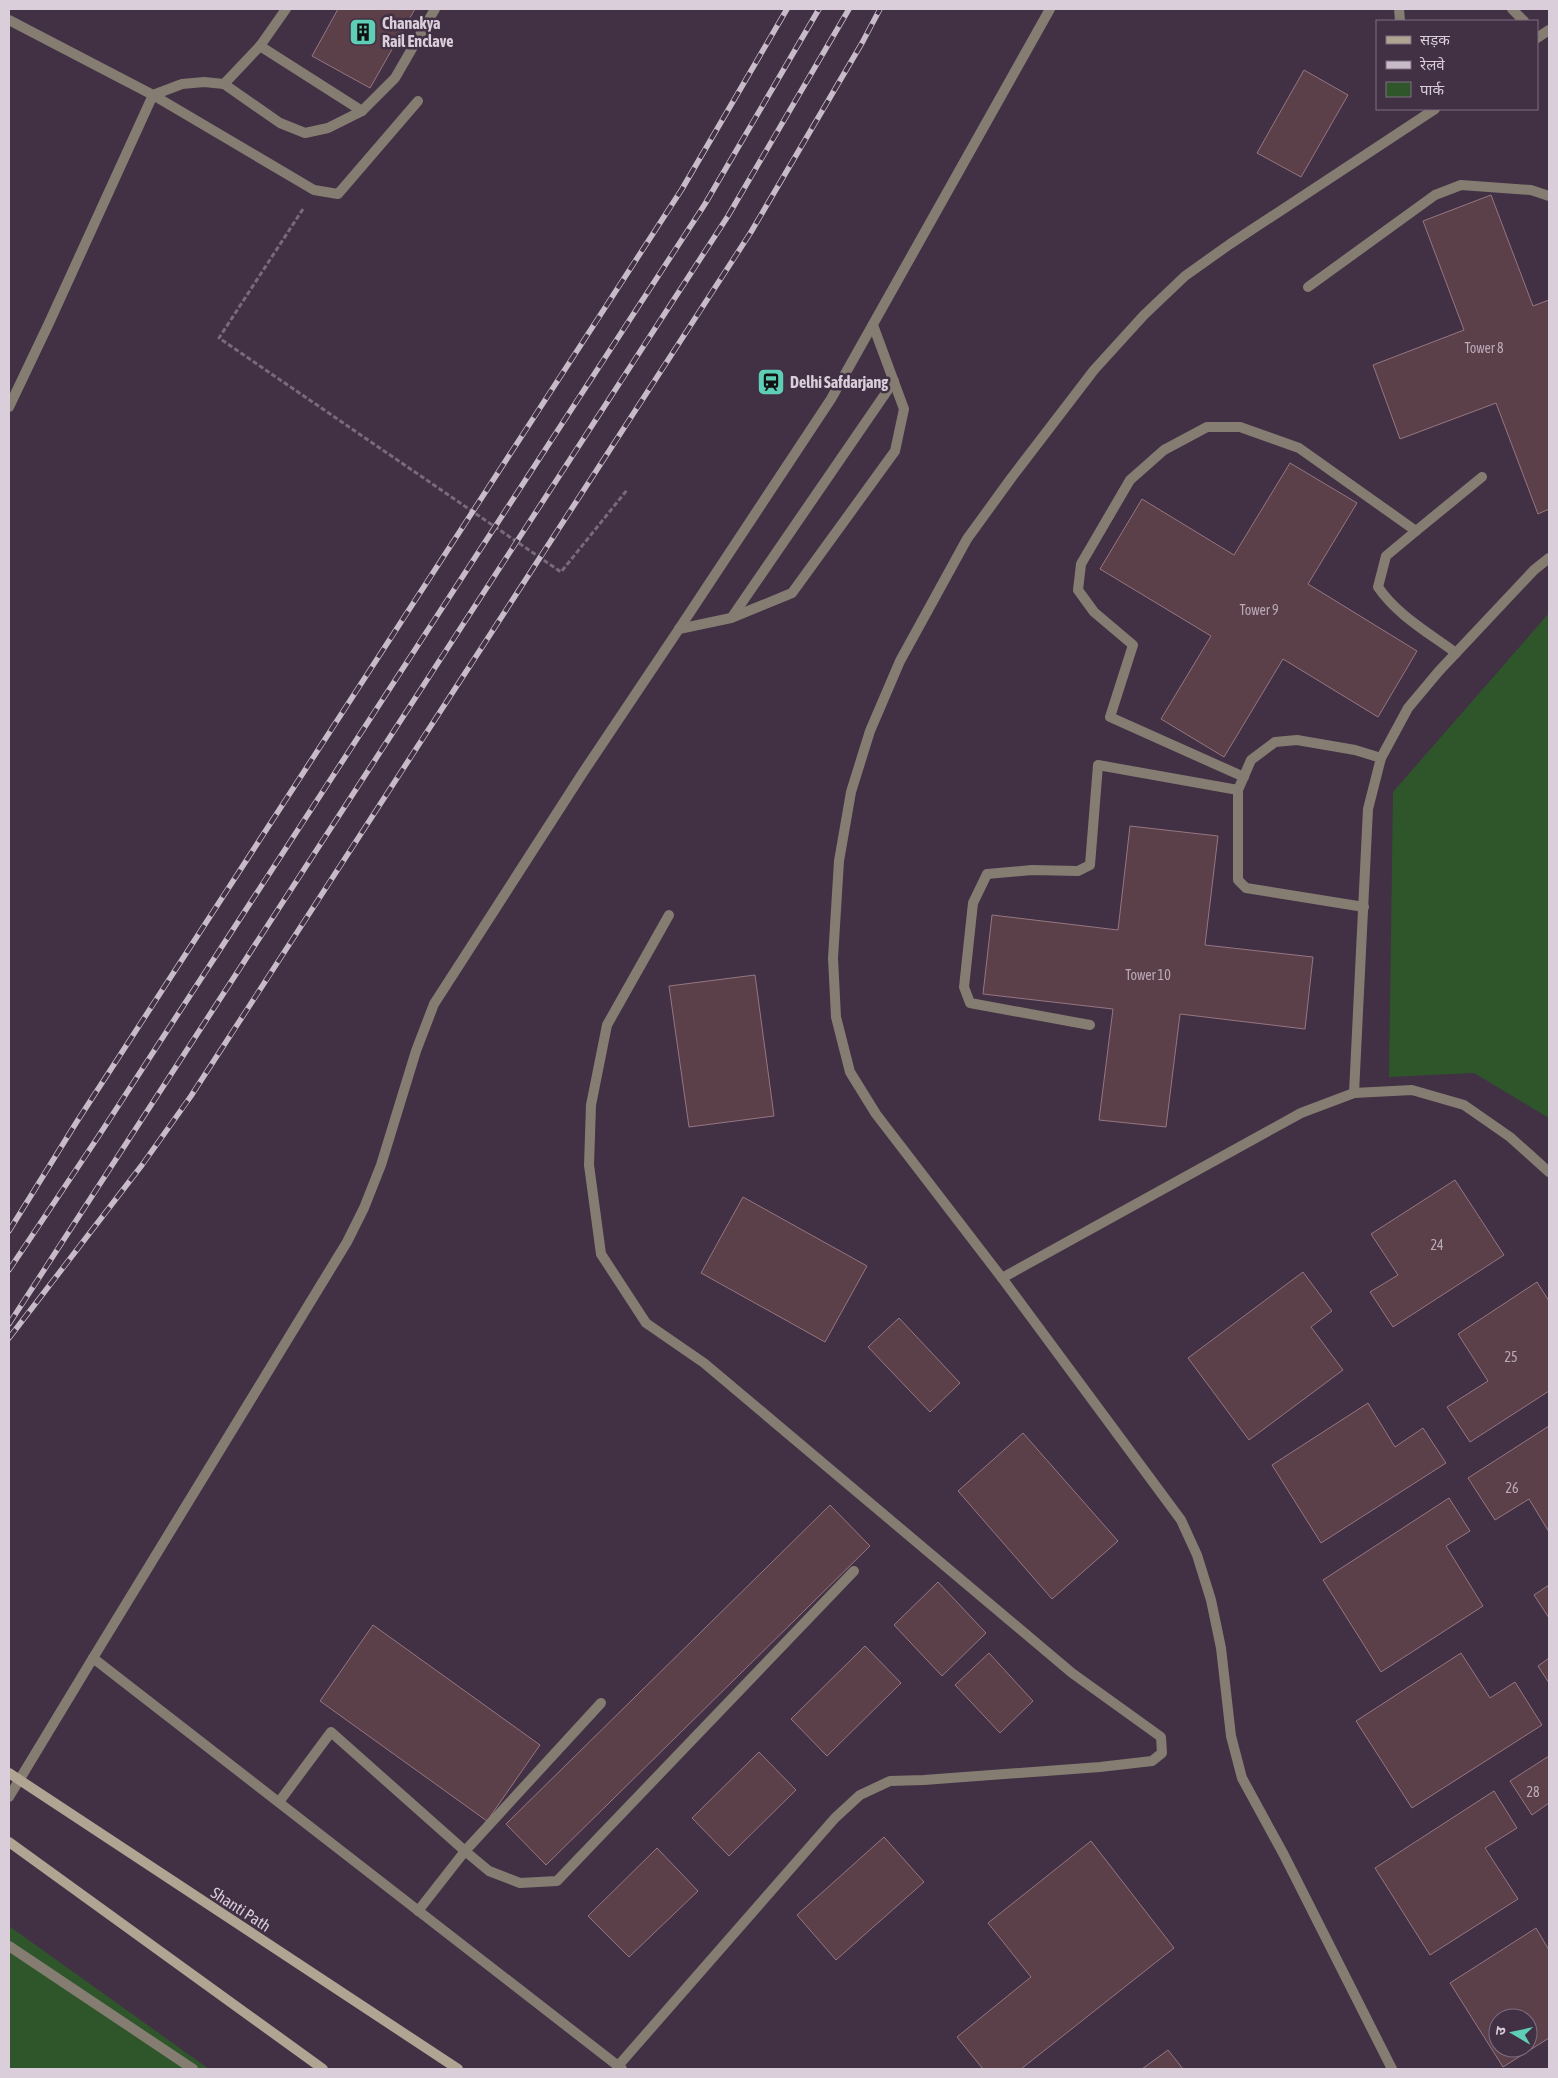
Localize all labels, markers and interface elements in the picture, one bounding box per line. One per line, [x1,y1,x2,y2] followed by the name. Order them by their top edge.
[382,14,453,50] place label: Chanakya Rail Enclave
[348,17,378,47] building icon: Chanakya Rail Enclave
[1376,20,1538,110] legend
[1420,31,1450,48] text: सड़क
[1419,56,1445,73] text: रेलवे
[1420,81,1444,98] text: पार्क
[1465,340,1504,356] house number: Tower 8
[756,367,786,397] station icon: Delhi Safdarjang
[790,373,888,391] place label: Delhi Safdarjang
[1240,602,1278,618] house number: Tower 9
[1125,967,1171,983] house number: Tower 10
[1430,1237,1444,1253] house number: 24
[1504,1349,1518,1365] house number: 25
[1505,1480,1519,1496] house number: 26
[1526,1784,1540,1800] house number: 28
[208,1883,274,1935] street label: Shanti Path
[1488,2008,1538,2058] north arrow
[1492,2025,1509,2036] text: उ

